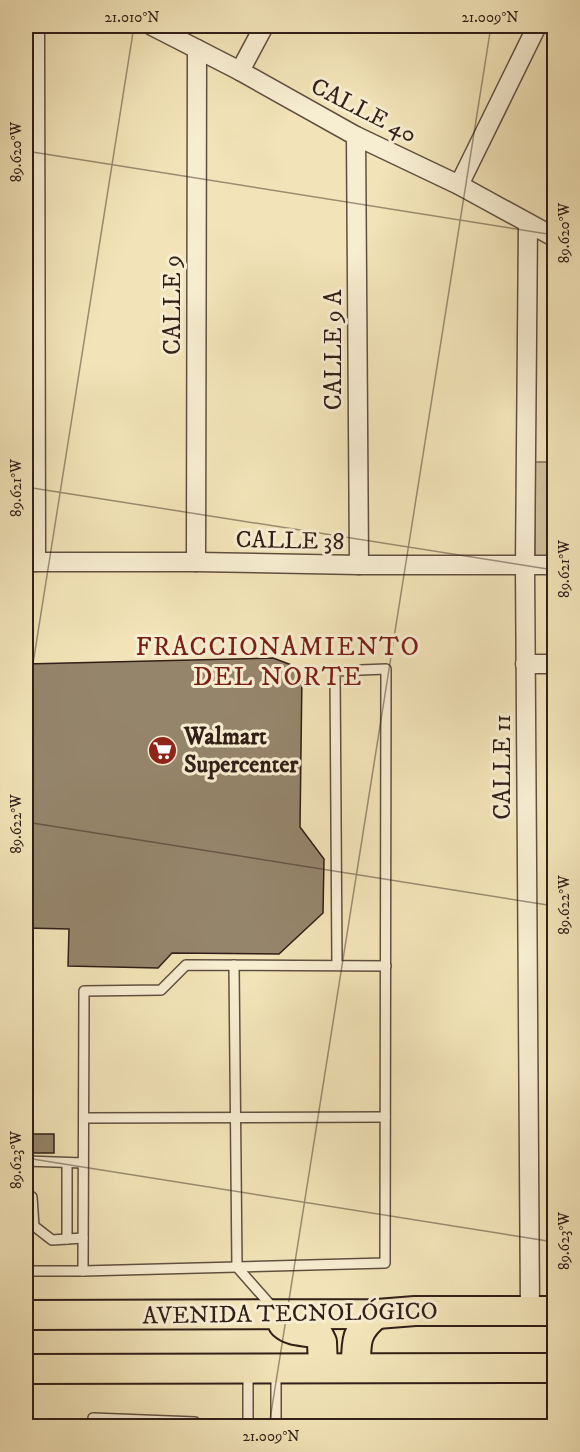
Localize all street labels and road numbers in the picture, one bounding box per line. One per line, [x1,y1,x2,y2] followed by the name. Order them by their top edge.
[306,71,421,150] street label: CALLE 40
[158,255,188,355] street label: CALLE 9
[319,289,349,410] street label: CALLE 9 A
[235,525,345,557] street label: CALLE 38
[488,714,518,820] street label: CALLE 11
[142,1295,438,1332] street label: AVENIDA TECNOLÓGICO

